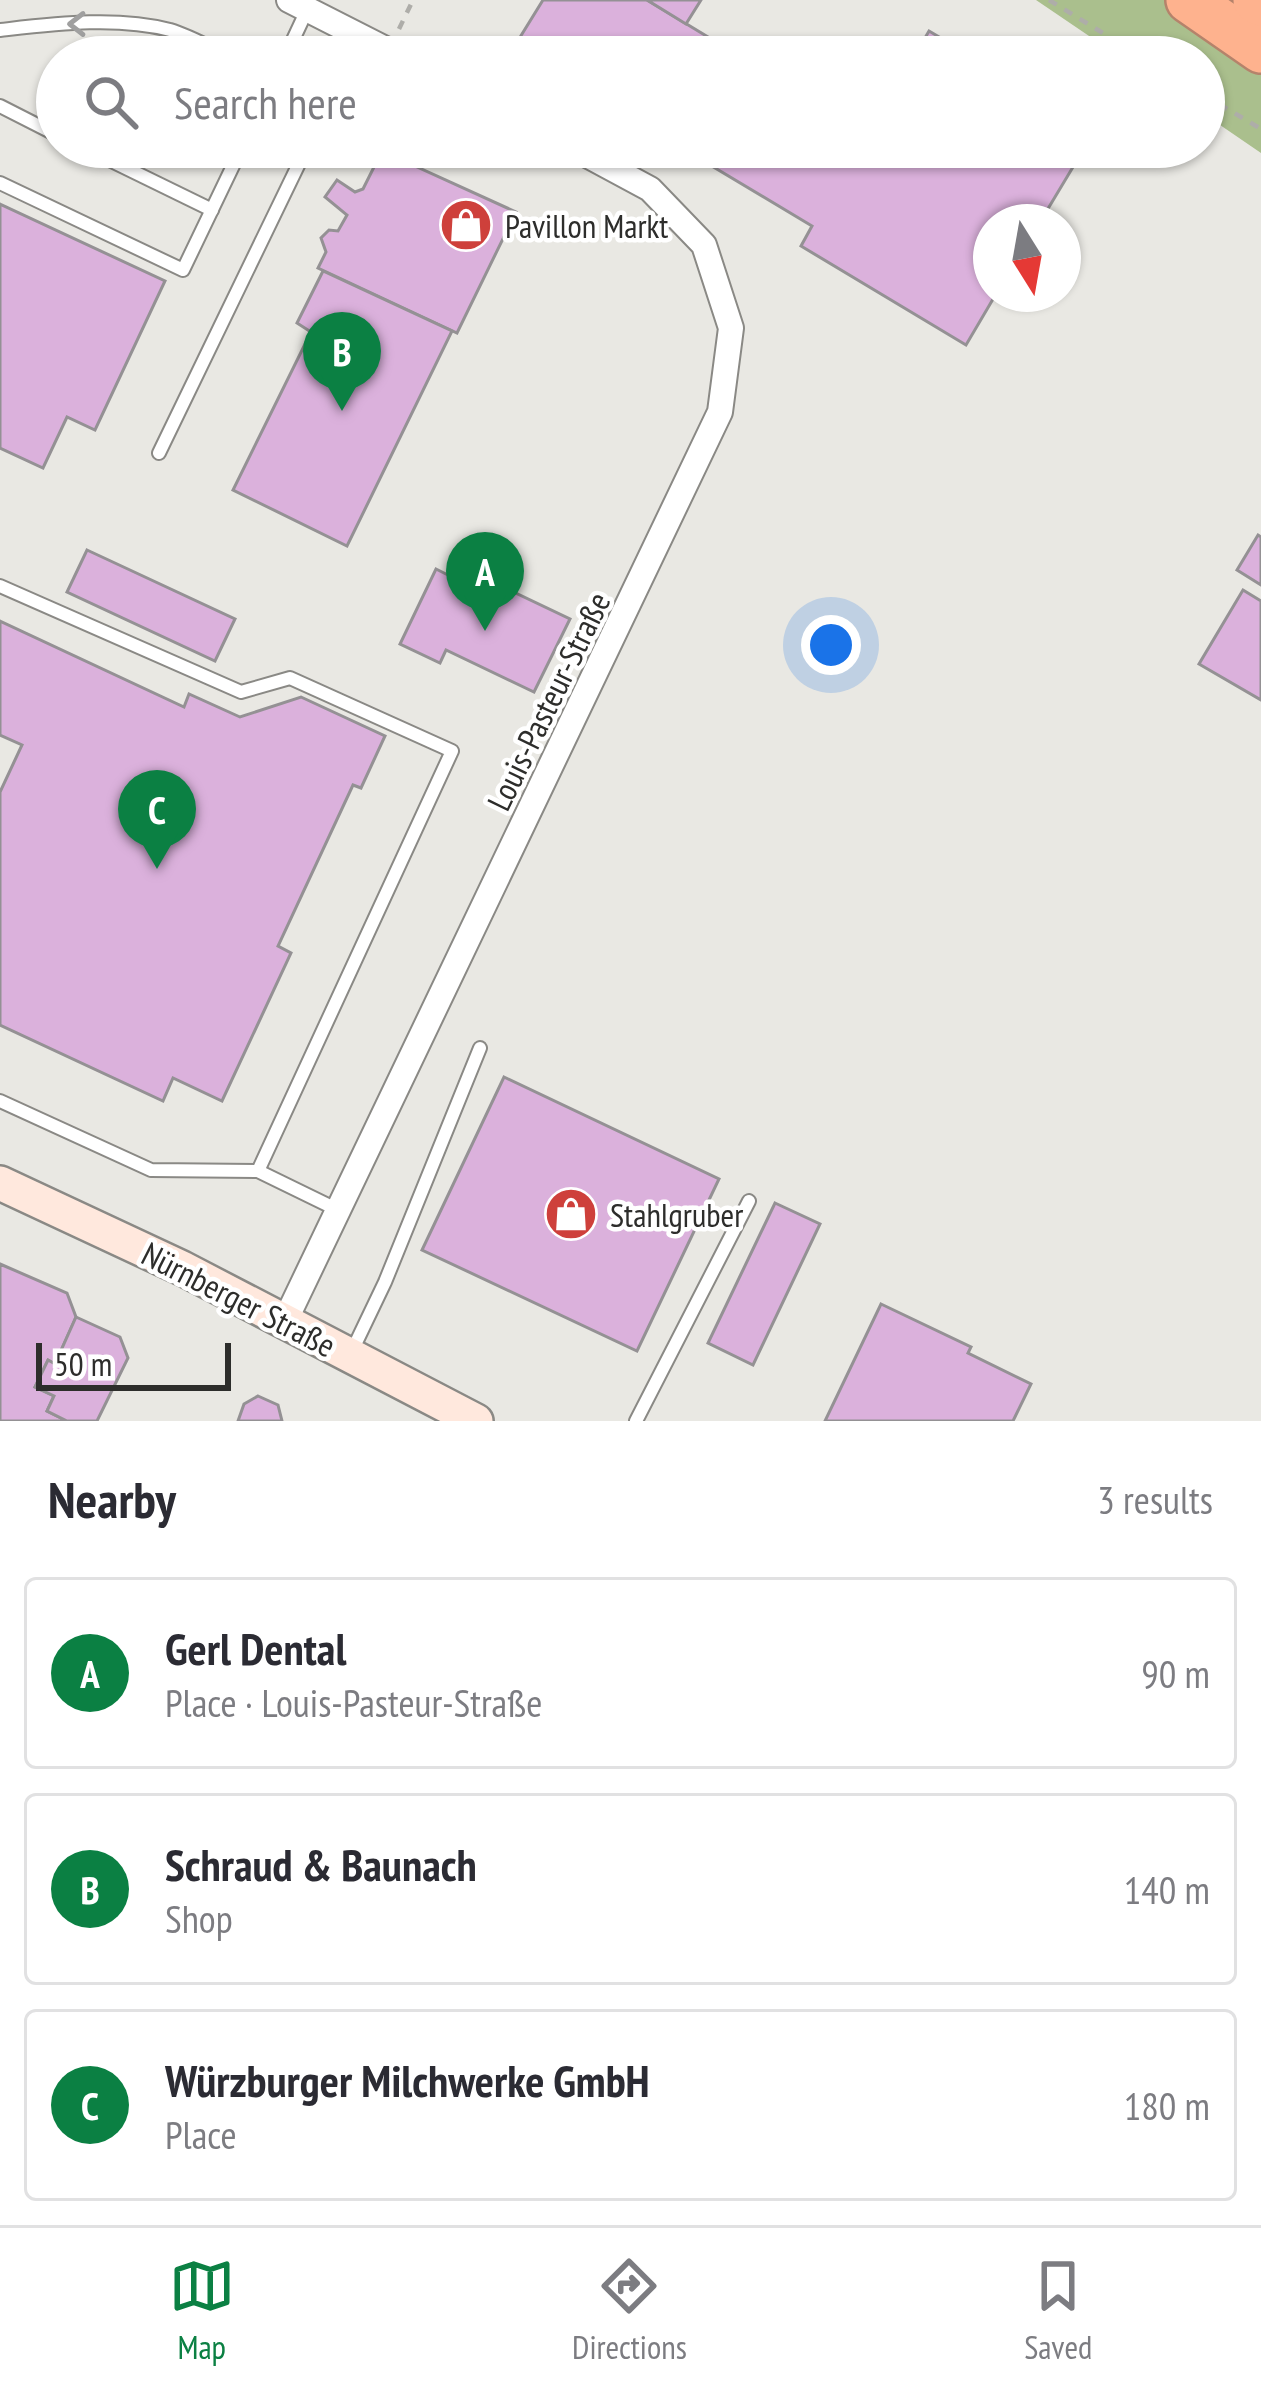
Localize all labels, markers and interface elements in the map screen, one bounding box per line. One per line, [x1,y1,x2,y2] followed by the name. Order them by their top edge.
[67,11,85,37] one-way arrow
[36,36,1225,168] search box
[78,69,144,135] icon: search
[174,73,357,131] text: Search here
[438,197,494,253] shop icon: Pavillon Markt
[505,204,668,247] place label: Pavillon Markt
[973,204,1081,312] north arrow
[303,312,381,411] pin: B
[446,532,524,631] pin: A
[477,585,619,817] street label: Louis-Pasteur-Straße
[801,615,861,675] your location
[118,770,196,869] pin: C
[543,1186,599,1242] shop icon: Stahlgruber
[610,1193,743,1236] place label: Stahlgruber
[135,1232,343,1366] street label: Nürnberger Straße
[36,1337,231,1390] scale bar
[54,1342,112,1385] text: 50 m
[48,1466,176,1532] text: Nearby
[1097,1474,1213,1525] text: 3 results
[165,1619,346,1677] text: Gerl Dental
[80,1648,100,1699] text: A
[1141,1648,1210,1699] text: 90 m
[165,1677,542,1728] text: Place · Louis-Pasteur-Straße
[165,1835,477,1893] text: Schraud & Baunach
[80,1864,100,1915] text: B
[1124,1864,1210,1915] text: 140 m
[165,1893,233,1944] text: Shop
[165,2051,650,2109] text: Würzburger Milchwerke GmbH
[81,2080,99,2131] text: C
[1124,2080,1210,2131] text: 180 m
[165,2109,237,2160] text: Place
[169,2253,235,2368] tab: Map
[572,2253,687,2368] tab: Directions
[1024,2253,1092,2368] tab: Saved

